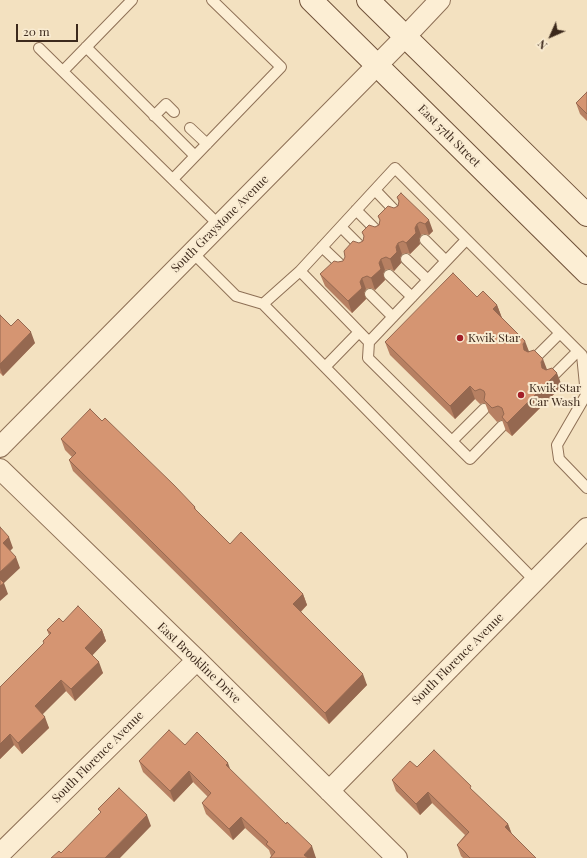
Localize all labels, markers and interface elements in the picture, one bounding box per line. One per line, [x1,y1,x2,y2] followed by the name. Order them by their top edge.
[18,16,80,42] scale bar
[531,16,571,56] north arrow
[23,23,50,39] text: 20 m
[534,37,550,53] text: N
[415,102,483,170] street label: East 57th Street
[168,172,272,276] street label: South Graystone Avenue
[468,331,520,345] place label: Kwik Star
[455,333,465,343] marker: Kwik Star
[529,381,581,409] place label: Kwik Star Car Wash
[516,390,526,400] marker: Kwik Star Car Wash
[409,610,507,708] street label: South Florence Avenue
[154,620,244,706] street label: East Brookline Drive
[49,708,147,806] street label: South Florence Avenue

